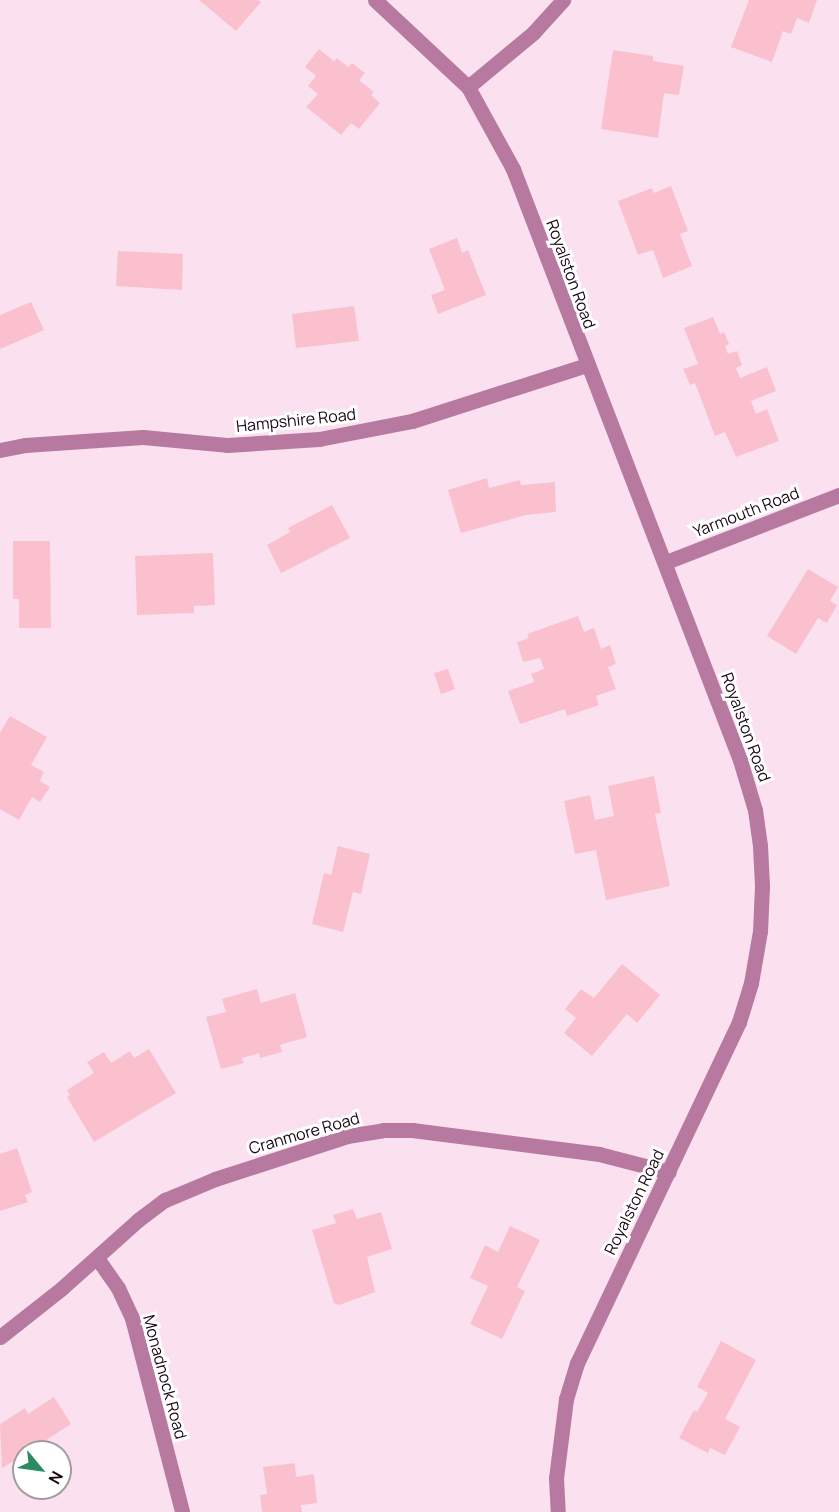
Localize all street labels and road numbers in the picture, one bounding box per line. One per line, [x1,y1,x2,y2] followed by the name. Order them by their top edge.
[542,217,600,331] street label: Royalston Road
[235,404,357,436] street label: Hampshire Road
[690,483,802,541] street label: Yarmouth Road
[717,670,775,784] street label: Royalston Road
[246,1108,362,1158] street label: Cranmore Road
[600,1146,668,1258] street label: Royalston Road
[139,1313,191,1441] street label: Monadnock Road

